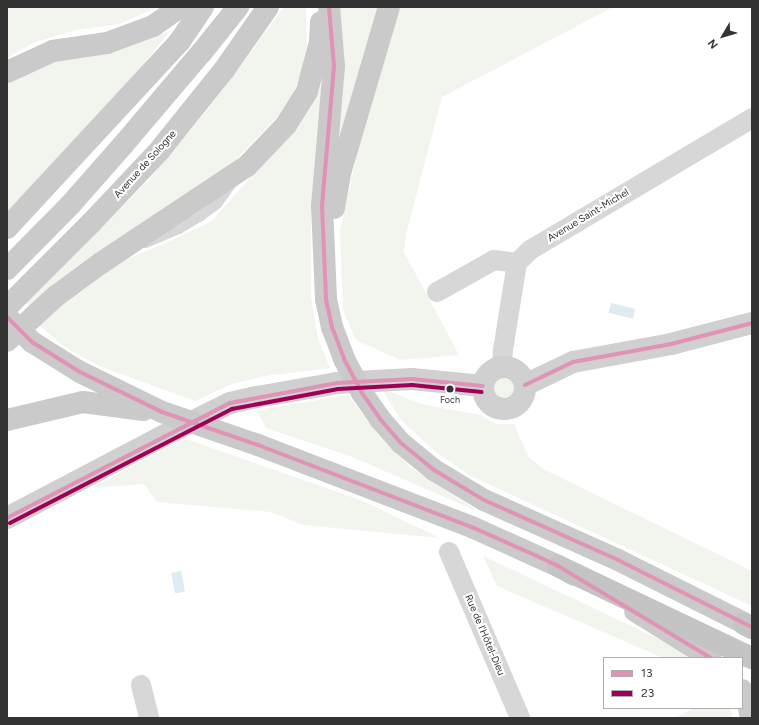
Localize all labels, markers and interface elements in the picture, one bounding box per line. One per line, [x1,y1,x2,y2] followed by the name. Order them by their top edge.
[703,16,743,56] north arrow
[705,36,721,51] text: N
[111,128,179,200] street label: Avenue de Sologne
[545,186,631,244] street label: Avenue Saint-Michel
[445,384,455,394] marker: Foch
[440,395,460,405] place label: Foch
[463,593,507,677] street label: Rue de l'Hôtel-Dieu
[603,657,743,709] legend
[641,666,652,680] text: 13
[641,686,654,700] text: 23

